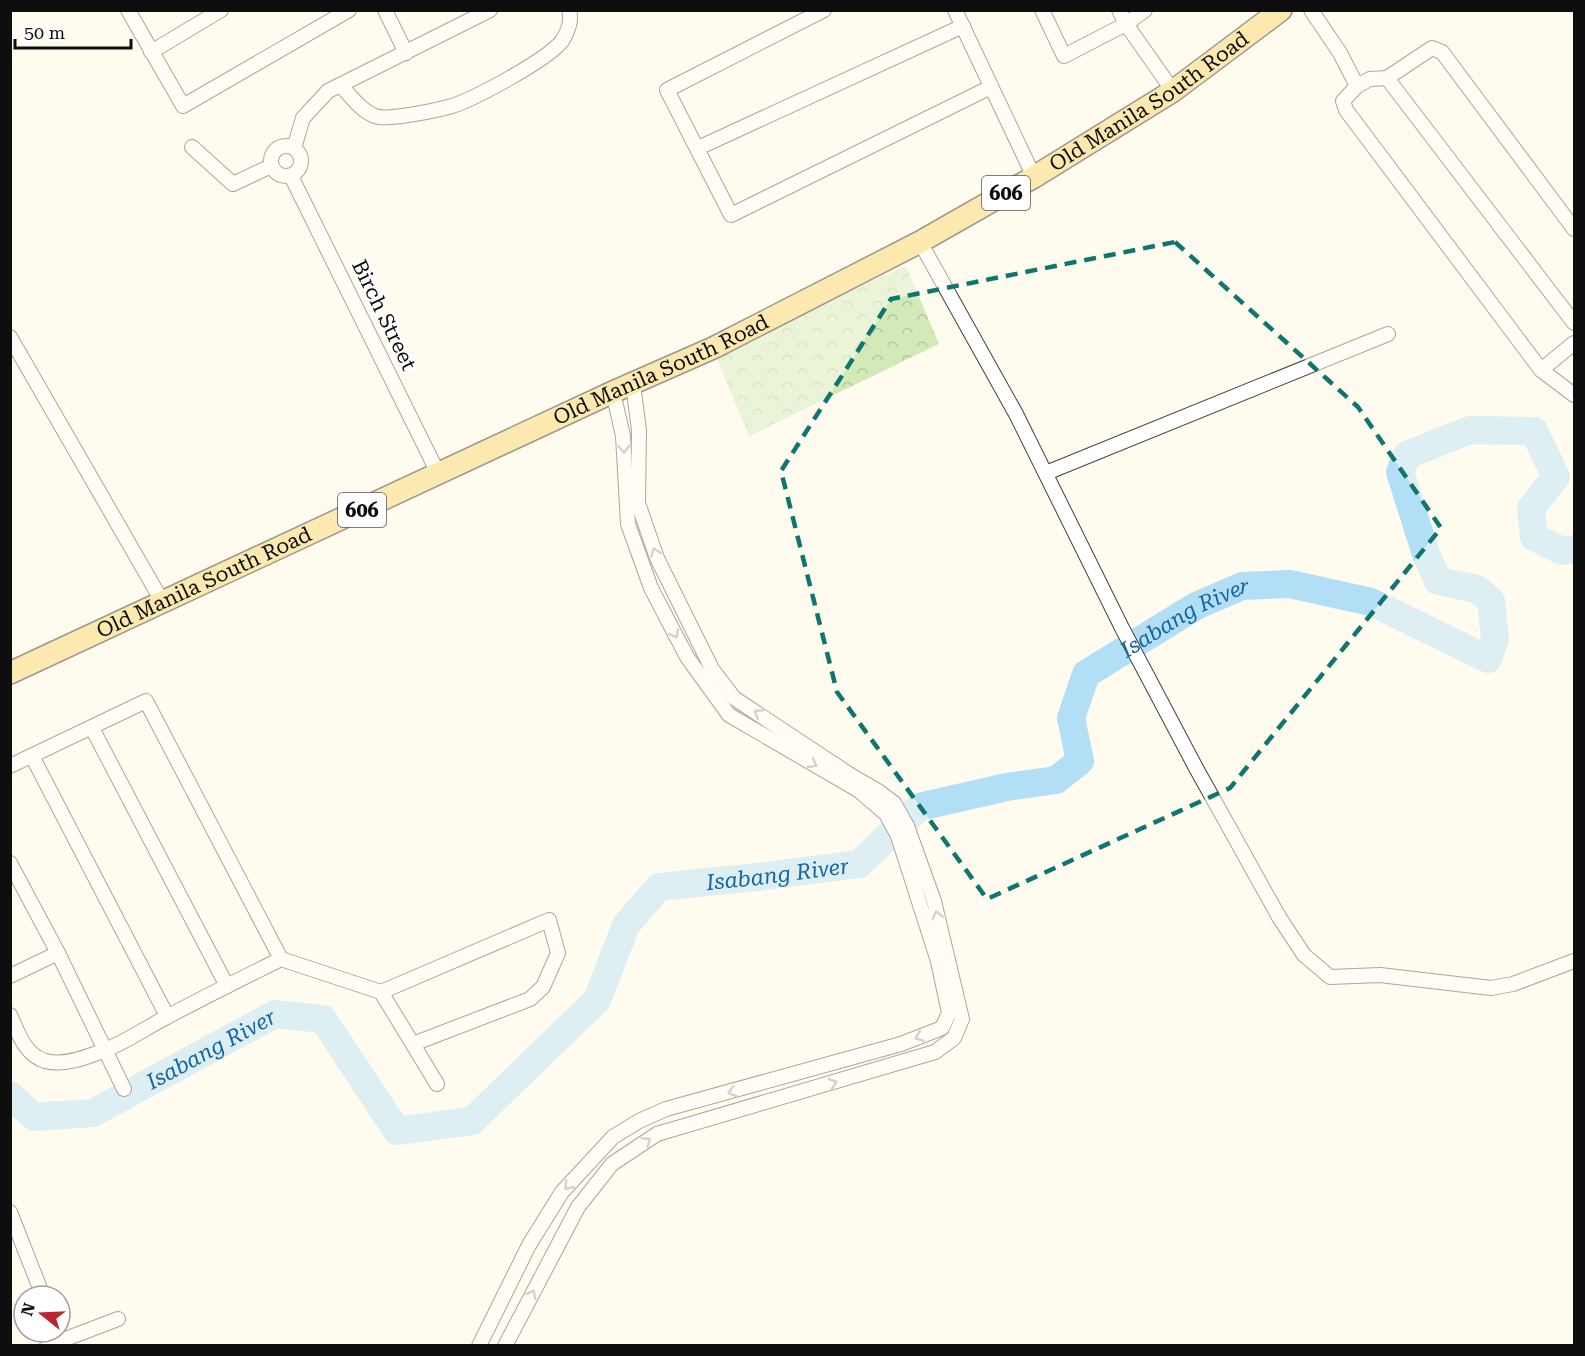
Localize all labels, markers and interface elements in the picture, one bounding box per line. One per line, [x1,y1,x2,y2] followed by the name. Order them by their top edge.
[15,12,130,50] scale bar
[24,22,65,43] text: 50 m
[1045,26,1254,176] street label: Old Manila South Road
[982,176,1030,210] road number: 606
[347,256,421,374] street label: Birch Street
[549,309,773,430] street label: Old Manila South Road
[618,445,630,454] one-way arrow
[338,493,386,527] road number: 606
[93,522,316,643] street label: Old Manila South Road
[650,548,663,558] one-way arrow
[1115,573,1249,663] water label: Isabang River
[668,628,679,639] one-way arrow
[754,709,764,721] one-way arrow
[807,757,818,769] one-way arrow
[704,853,850,895] water label: Isabang River
[931,910,944,920] one-way arrow
[141,1004,280,1095] water label: Isabang River
[914,1030,925,1042] one-way arrow
[827,1078,837,1090] one-way arrow
[727,1085,738,1097] one-way arrow
[640,1137,651,1148] one-way arrow
[564,1179,575,1190] one-way arrow
[12,1284,72,1344] north arrow
[525,1290,536,1300] one-way arrow
[17,1301,39,1318] text: N

